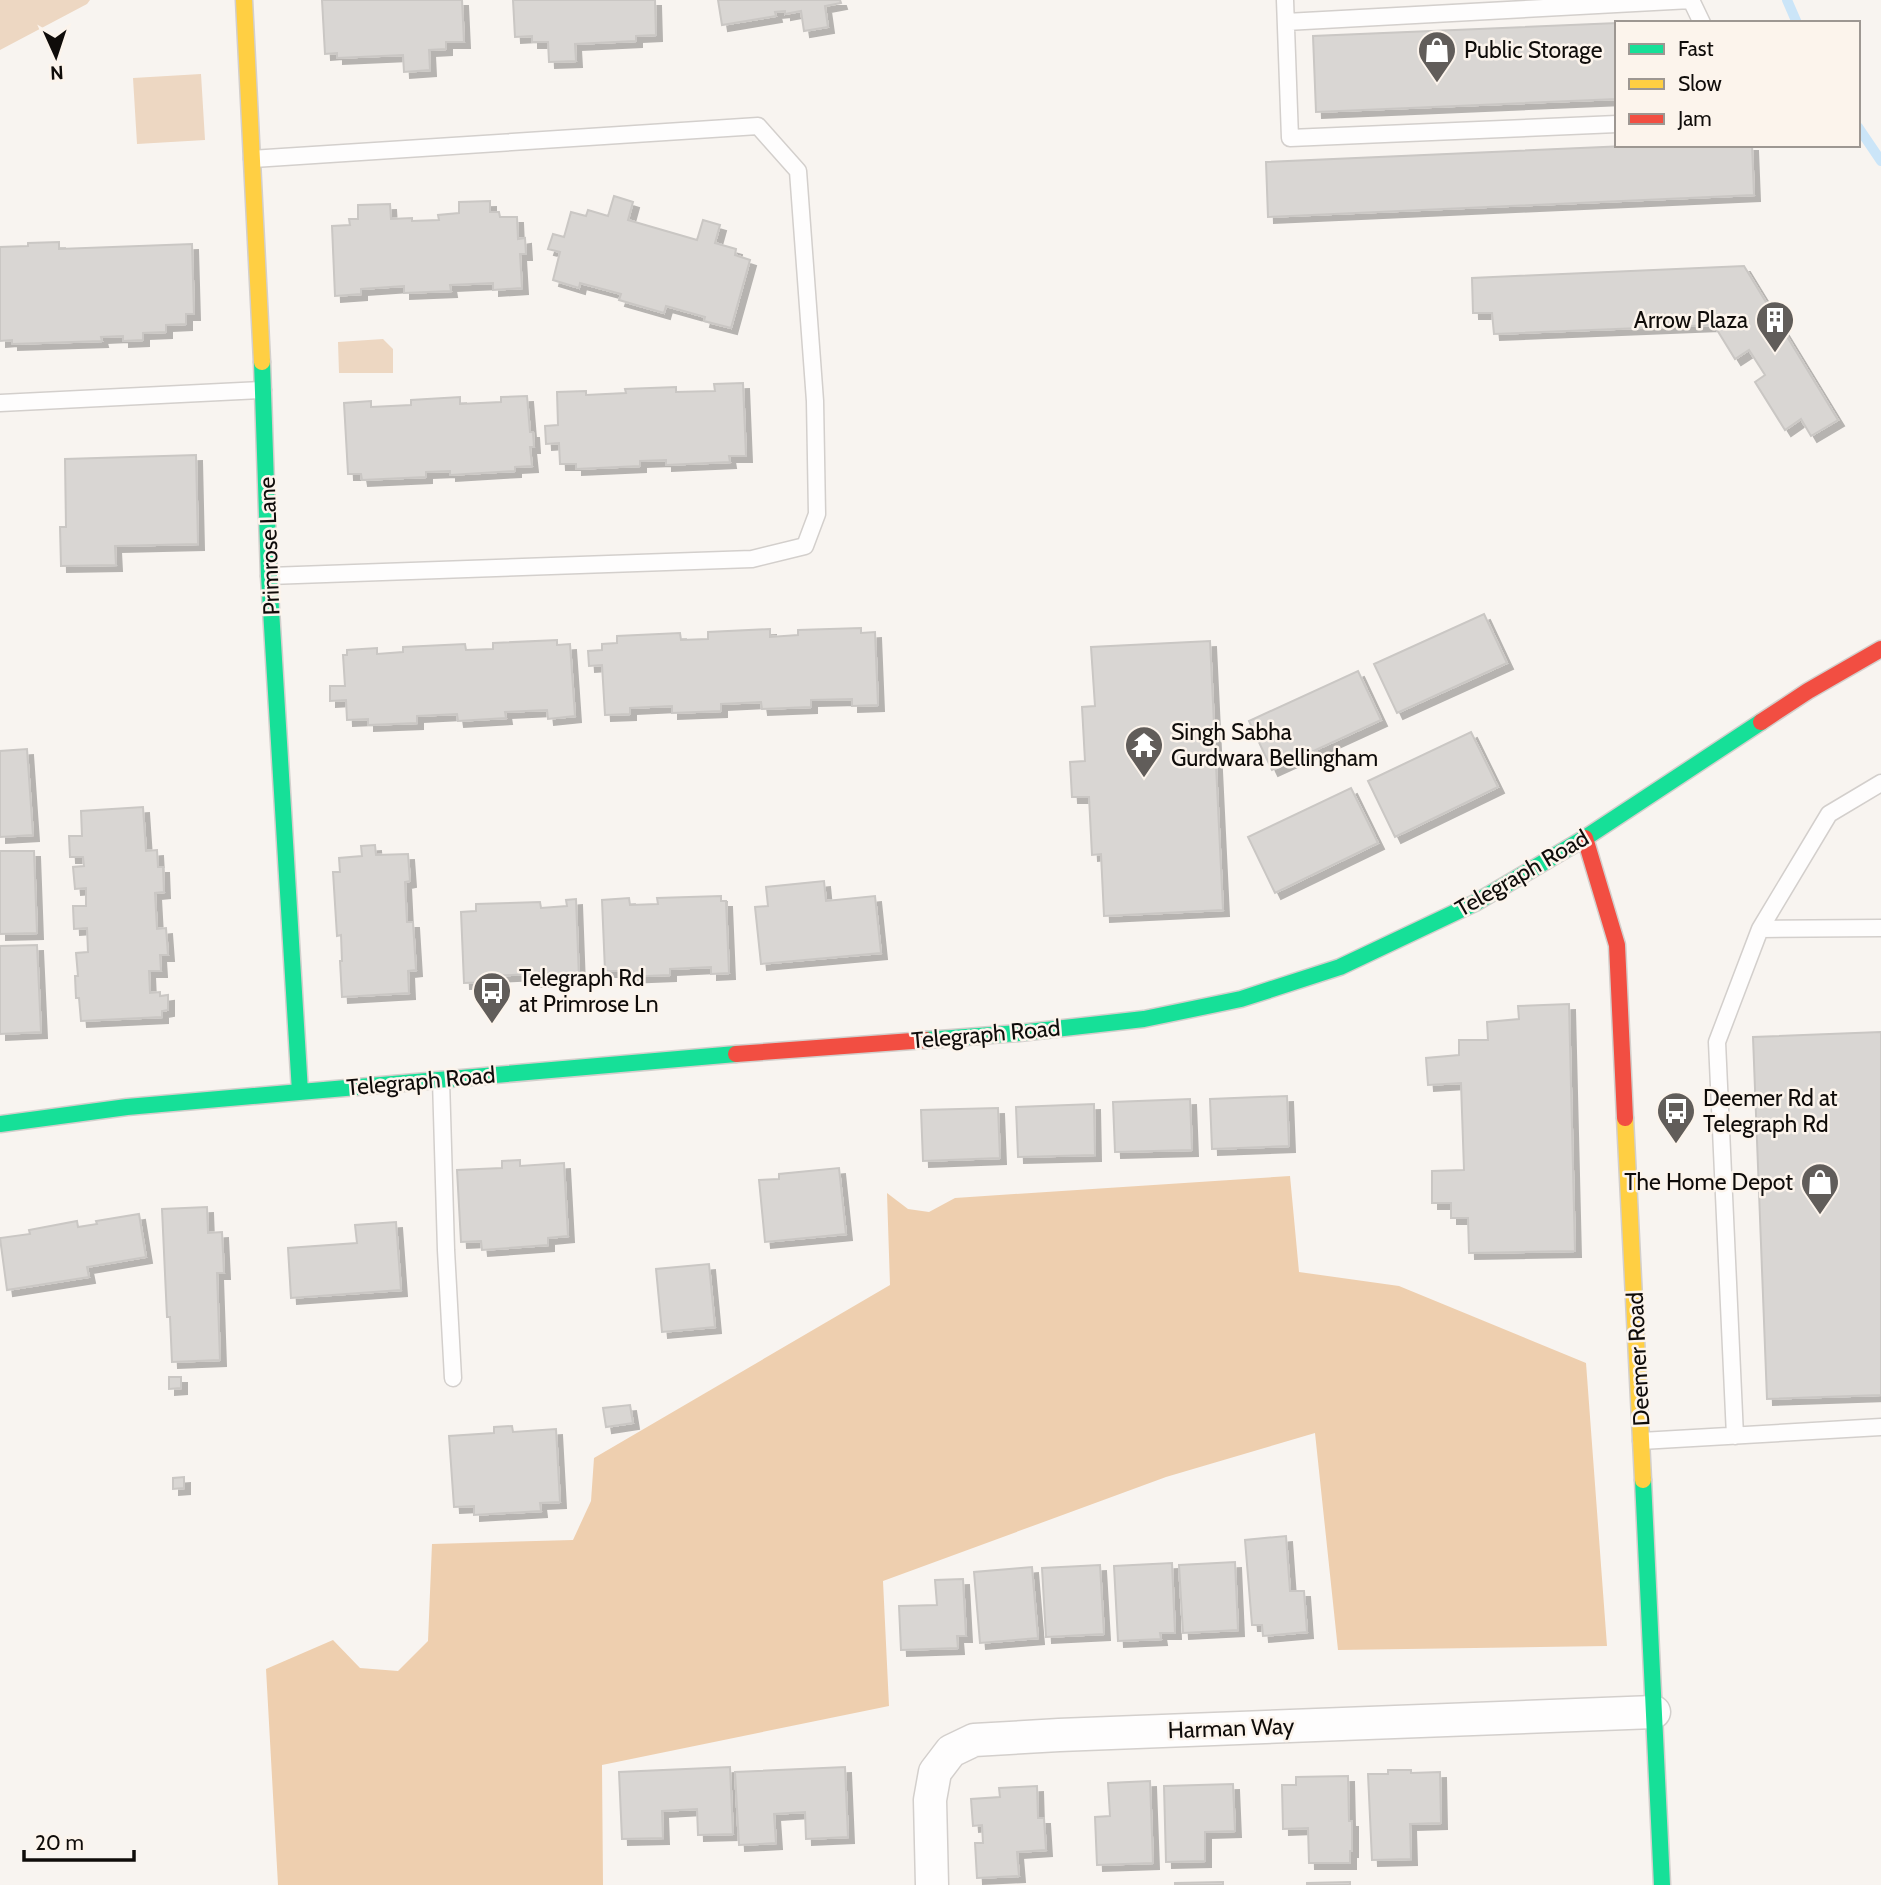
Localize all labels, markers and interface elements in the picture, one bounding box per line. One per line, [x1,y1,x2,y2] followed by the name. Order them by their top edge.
[21,21,91,91] north arrow
[1615,21,1860,147] legend
[1416,29,1458,84] shop icon: Public Storage
[1464,36,1603,64] place label: Public Storage
[1678,36,1714,61] text: Fast
[50,61,64,84] text: N
[1678,71,1722,96] text: Slow
[1677,106,1712,131] text: Jam
[1754,299,1796,354] building icon: Arrow Plaza
[1634,306,1748,334] place label: Arrow Plaza
[253,476,285,616] street label: Primrose Lane
[1171,718,1378,772] place label: Singh Sabha Gurdwara Bellingham
[1123,724,1165,779] temple icon: Singh Sabha Gurdwara Bellingham
[1450,824,1594,922] street label: Telegraph Road
[519,964,659,1018] place label: Telegraph Rd at Primrose Ln
[471,970,513,1025] bus stop icon: Telegraph Rd at Primrose Ln
[910,1014,1062,1054] street label: Telegraph Road
[345,1061,497,1101] street label: Telegraph Road
[1703,1084,1838,1138] place label: Deemer Rd at Telegraph Rd
[1655,1090,1697,1145] bus stop icon: Deemer Rd at Telegraph Rd
[1799,1161,1841,1216] shop icon: The Home Depot
[1624,1168,1793,1196] place label: The Home Depot
[1621,1291,1655,1427] street label: Deemer Road
[1167,1712,1295,1744] street label: Harman Way
[24,1818,135,1862] scale bar
[35,1830,84,1855] text: 20 m

